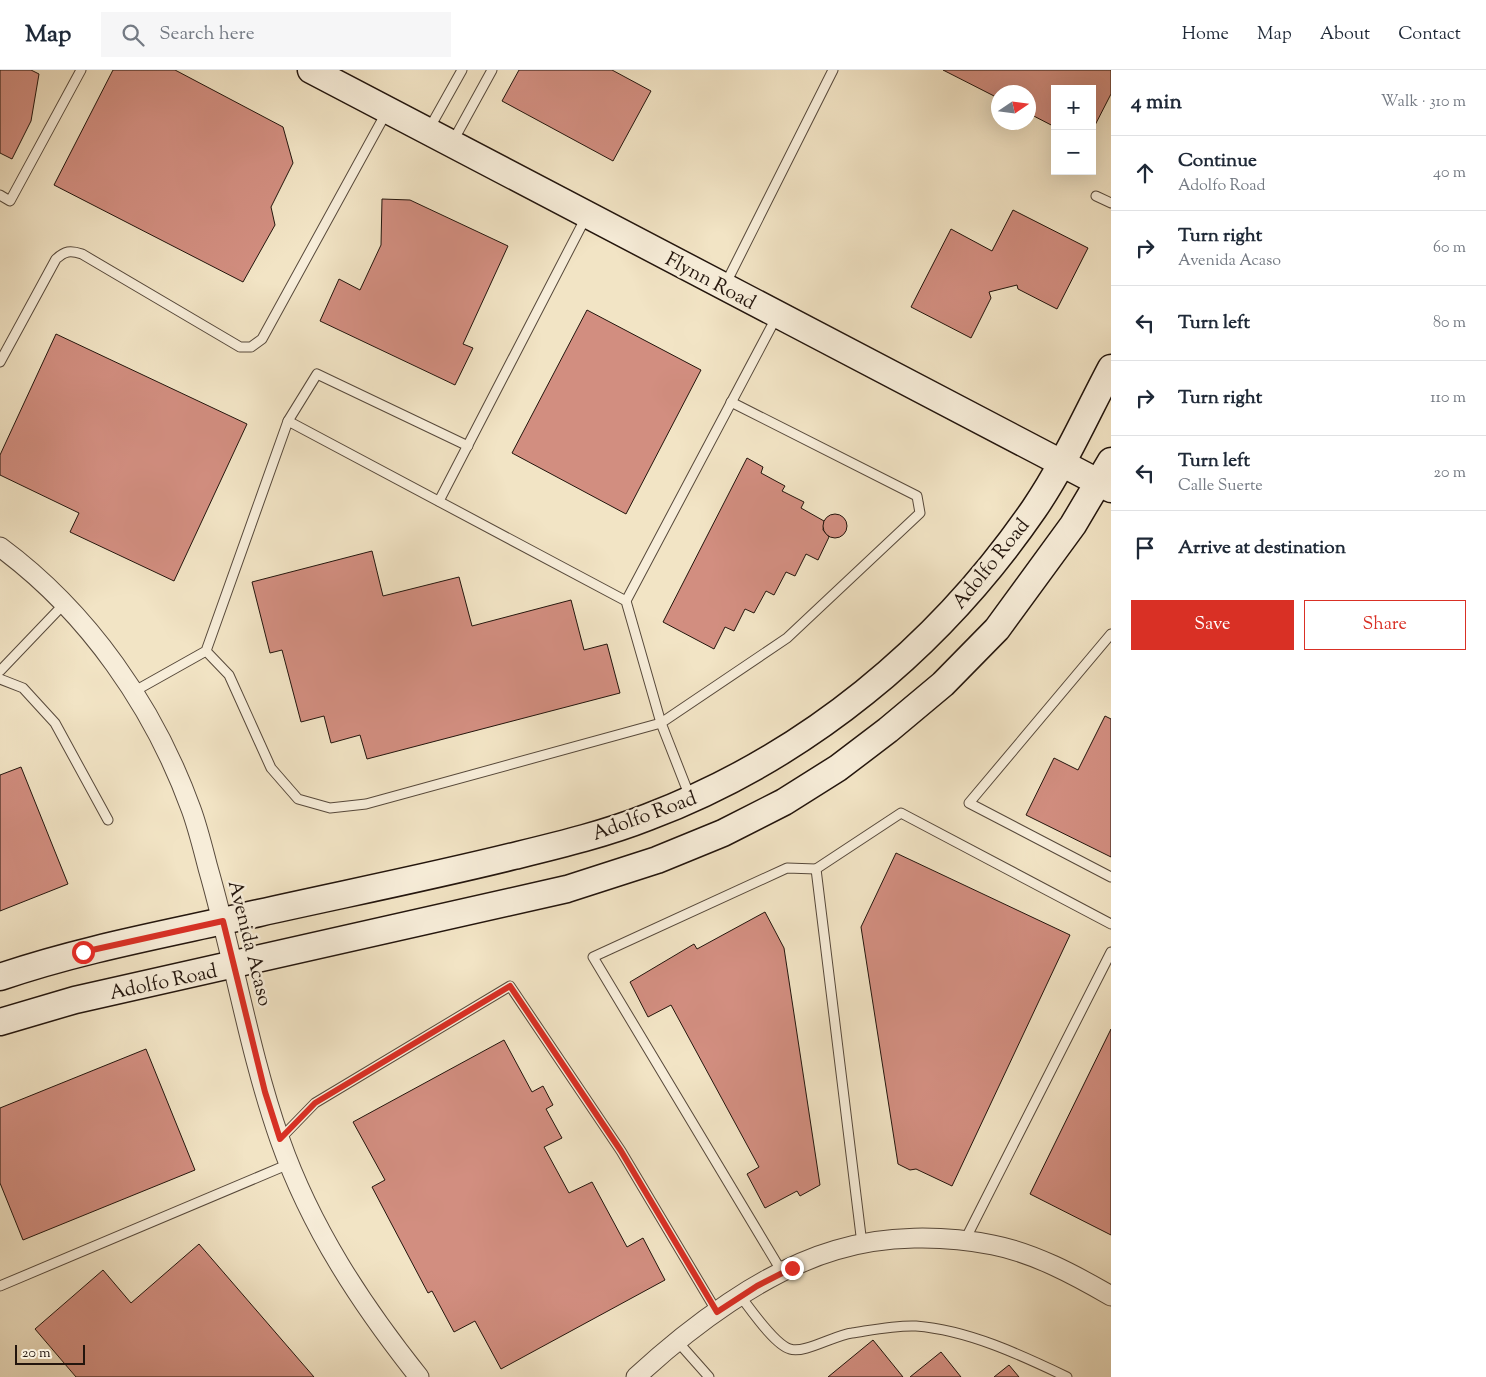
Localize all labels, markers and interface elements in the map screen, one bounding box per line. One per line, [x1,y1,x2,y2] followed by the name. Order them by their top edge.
[101,12,451,57] search box
[25,18,71,52] text: Map
[119,21,147,49] icon: search
[159,21,255,48] text: Search here
[1182,22,1229,48] text: Home
[1257,22,1292,48] text: Map
[1320,22,1370,48] text: About
[1398,22,1461,48] text: Contact
[991,85,1036,130] north arrow
[1051,85,1096,175] map controls
[1051,85,1096,130] button: +
[1131,88,1182,118] text: 4 min
[1381,91,1466,114] text: Walk · 310 m
[1051,130,1096,175] button: −
[1178,148,1257,175] text: Continue
[1131,159,1159,187] icon: ahead
[1433,162,1466,185] text: 40 m
[1178,175,1266,198] text: Adolfo Road
[1178,223,1262,250] text: Turn right
[1131,234,1159,262] icon: right
[1433,237,1466,260] text: 60 m
[659,246,760,318] street label: Flynn Road
[1178,250,1281,273] text: Avenida Acaso
[1131,309,1159,337] icon: left
[1178,310,1250,337] text: Turn left
[1433,312,1466,335] text: 80 m
[1131,384,1159,412] icon: right
[1178,385,1262,412] text: Turn right
[1430,387,1466,410] text: 110 m
[1178,448,1250,475] text: Turn left
[1131,459,1159,487] icon: left
[1433,462,1466,485] text: 20 m
[1178,475,1263,498] text: Calle Suerte
[946,513,1038,616] street label: Adolfo Road
[1131,534,1159,562] icon: arrive
[1178,535,1346,562] text: Arrive at destination
[1131,600,1294,650] button: Save
[1304,600,1466,650] button: Share
[588,785,701,850] street label: Adolfo Road
[219,878,278,1010] street label: Avenida Acaso
[72,941,95,964] route start
[107,958,220,1009] street label: Adolfo Road
[781,1257,804,1280] route end
[15,1342,85,1365] scale bar
[22,1344,51,1364] text: 20 m

